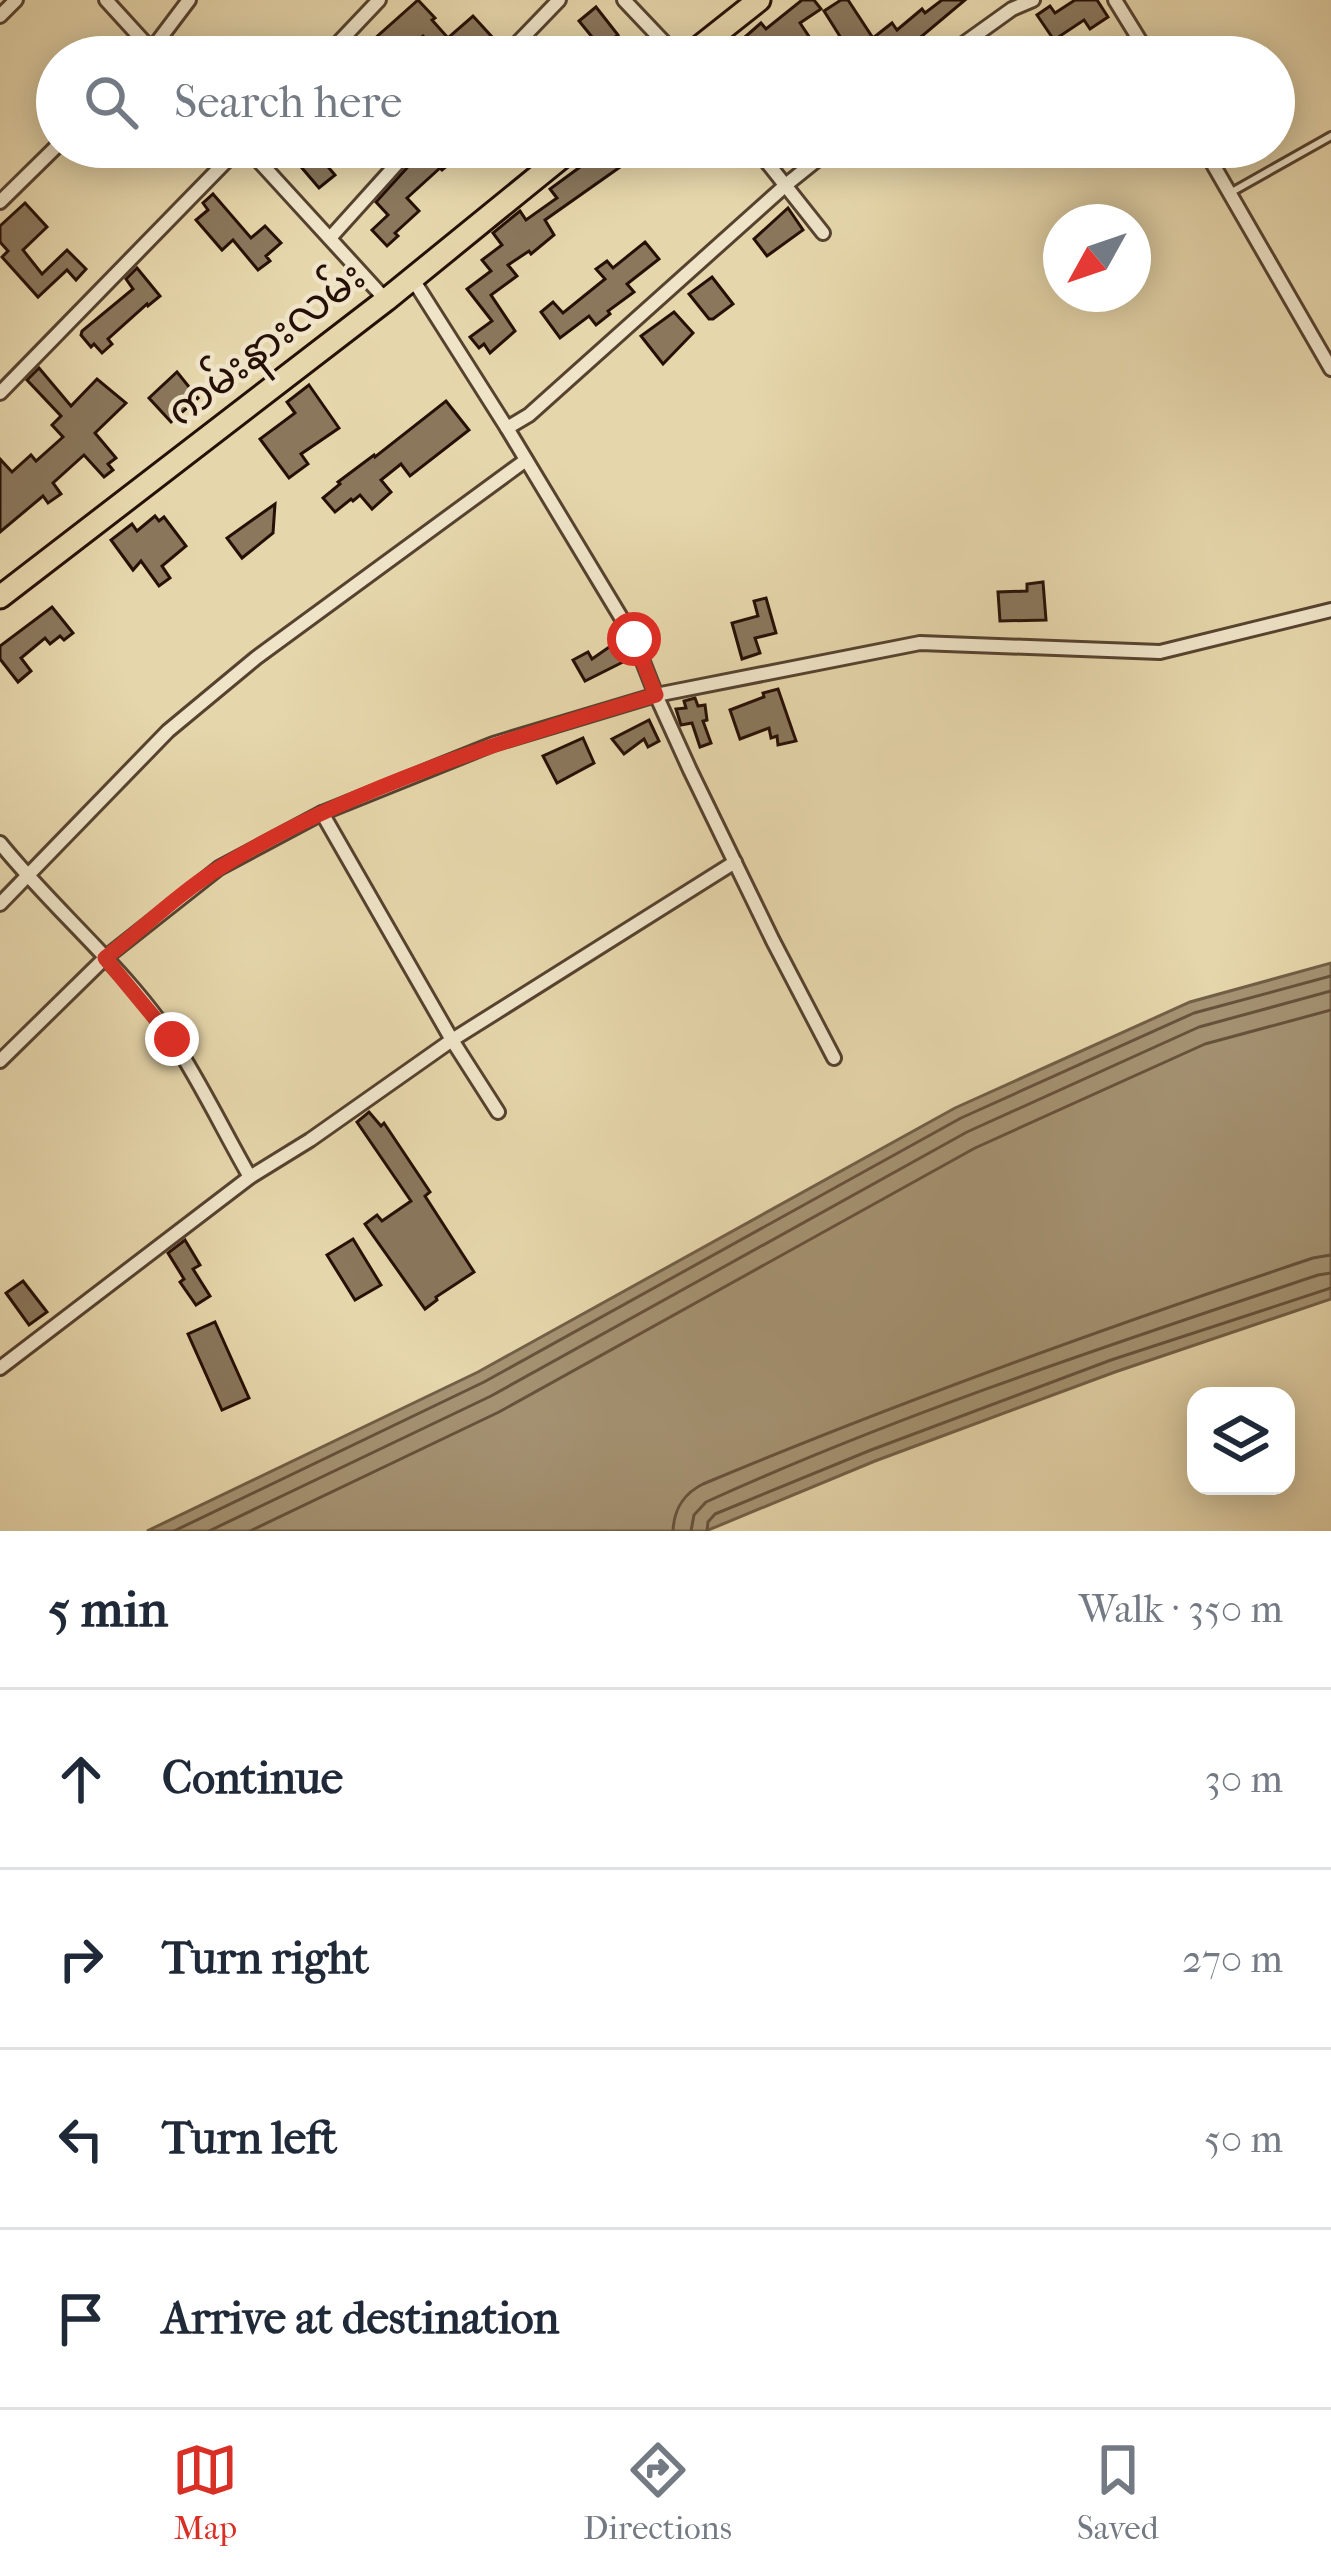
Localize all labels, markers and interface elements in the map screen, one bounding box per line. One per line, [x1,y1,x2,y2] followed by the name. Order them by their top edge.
[36,36,1295,168] search box
[78,69,144,135] icon: search
[174,76,402,129] text: Search here
[1043,204,1151,312] north arrow
[155,248,380,444] street label: ကမ်းနားလမ်း
[607,612,661,666] route start
[145,1012,199,1066] route end
[1187,1387,1295,1495] map controls
[1187,1387,1295,1495] button: layers
[48,1579,168,1639] text: 5 min
[1079,1586,1283,1632] text: Walk · 350 m
[48,1746,114,1812] icon: ahead
[162,1752,343,1805] text: Continue
[1205,1756,1283,1802] text: 30 m
[48,1926,114,1992] icon: right
[162,1932,369,1985] text: Turn right
[1182,1936,1283,1982] text: 270 m
[48,2106,114,2172] icon: left
[162,2112,337,2165] text: Turn left
[1204,2116,1283,2162] text: 50 m
[48,2286,114,2352] icon: arrive
[162,2292,559,2345] text: Arrive at destination
[172,2437,238,2548] tab: Map
[583,2437,732,2548] tab: Directions
[1077,2437,1159,2548] tab: Saved

